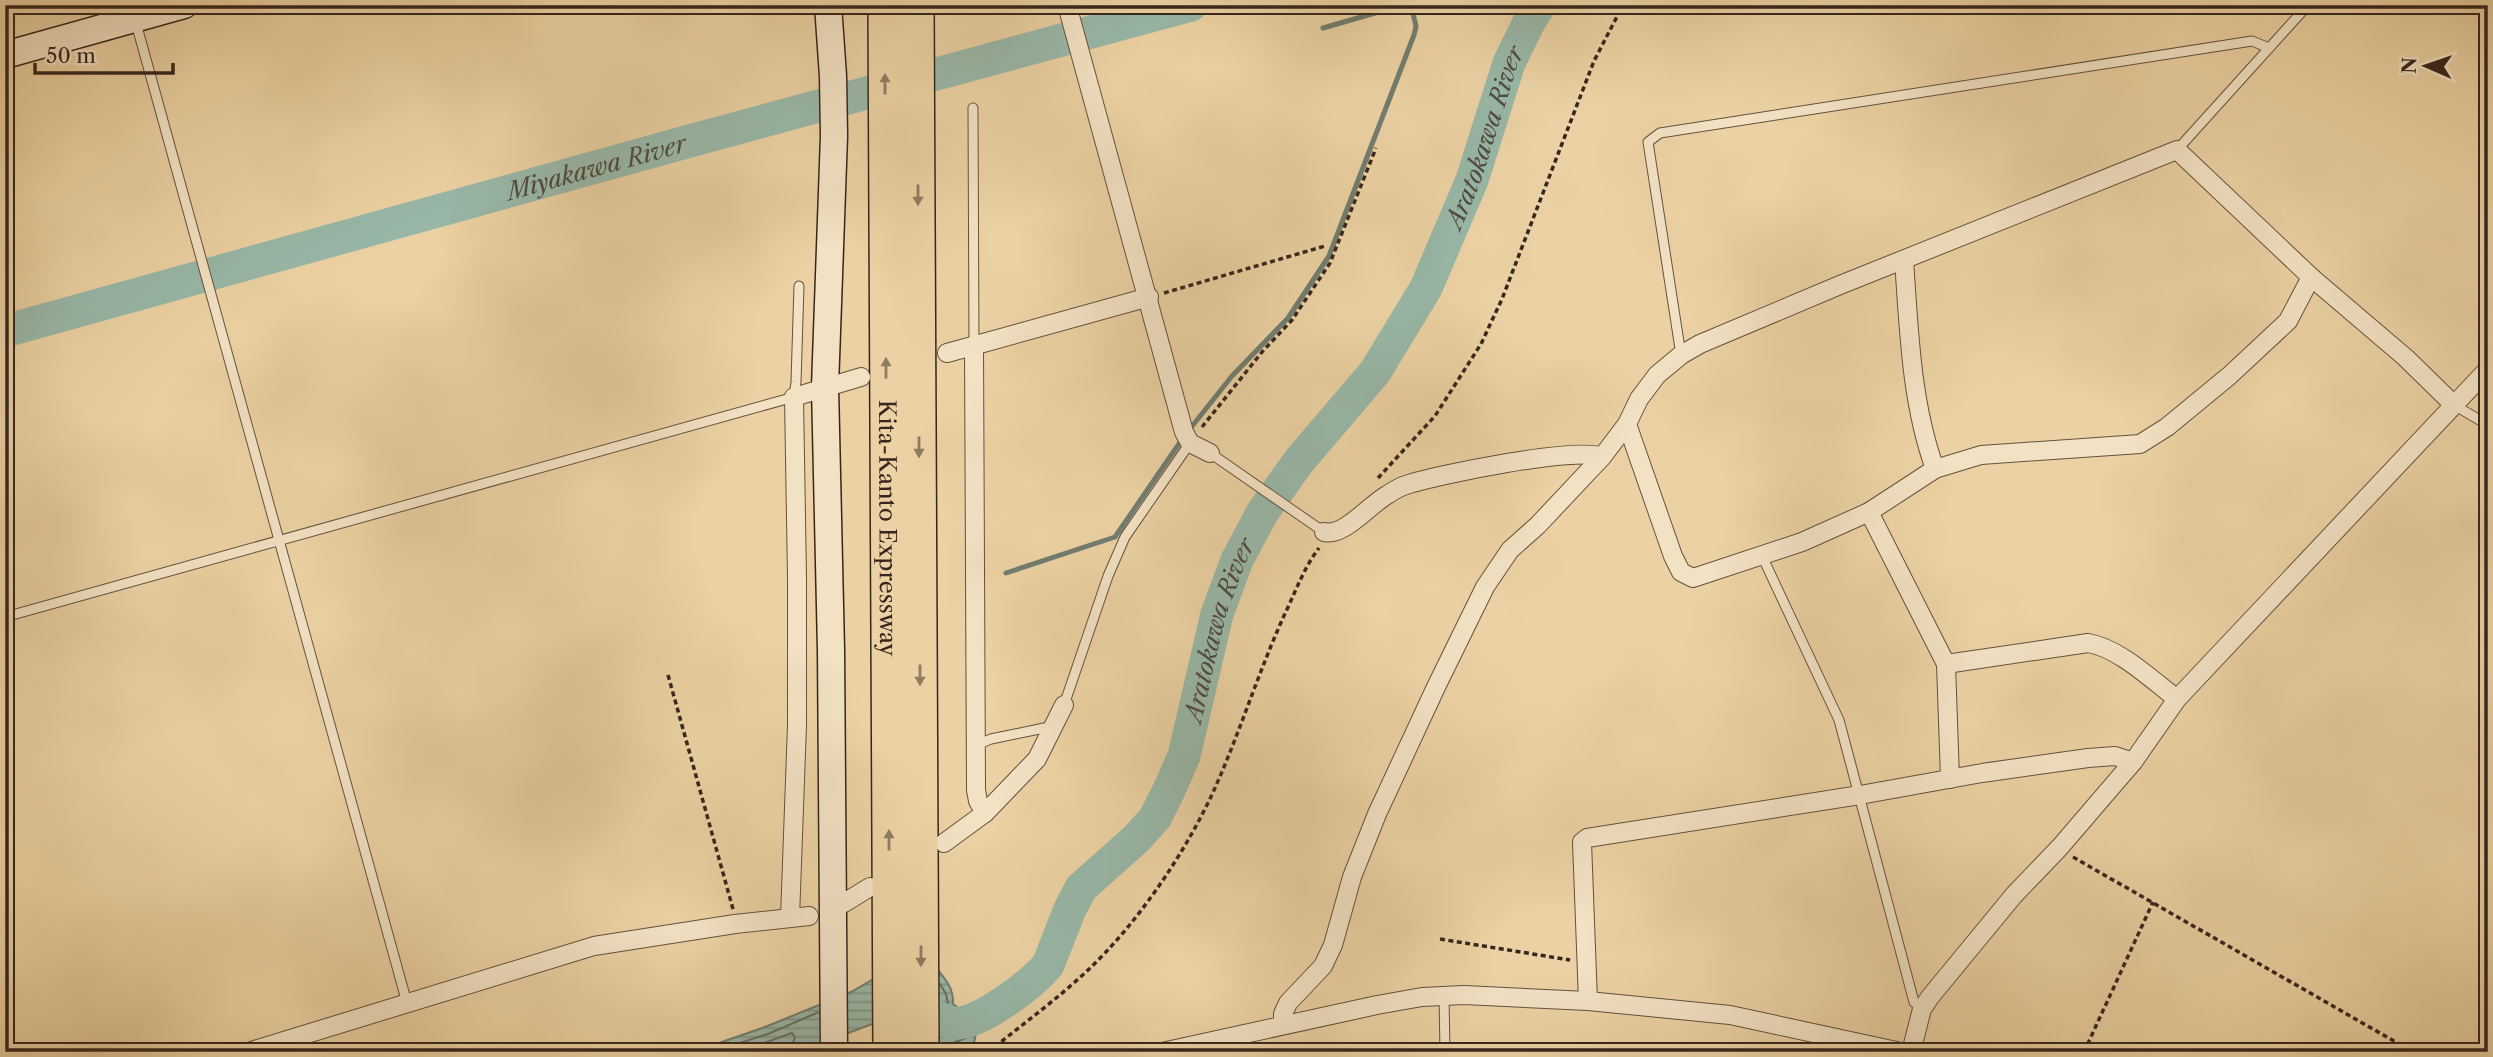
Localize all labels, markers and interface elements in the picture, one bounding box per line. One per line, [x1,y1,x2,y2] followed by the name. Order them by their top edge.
[35,32,173,76] scale bar
[2392,32,2462,102] north arrow
[1437,39,1531,236] water label: Aratokawa River
[46,43,96,68] text: 50 m
[2398,57,2421,74] text: N
[879,73,891,95] one-way arrow
[501,128,691,206] water label: Miyakawa River
[912,185,924,207] one-way arrow
[880,356,892,378] one-way arrow
[873,400,902,657] street label: Kita-Kanto Expressway
[913,437,925,459] one-way arrow
[1177,531,1261,729] water label: Aratokawa River
[914,664,926,686] one-way arrow
[883,829,894,851] one-way arrow
[915,945,927,967] one-way arrow

